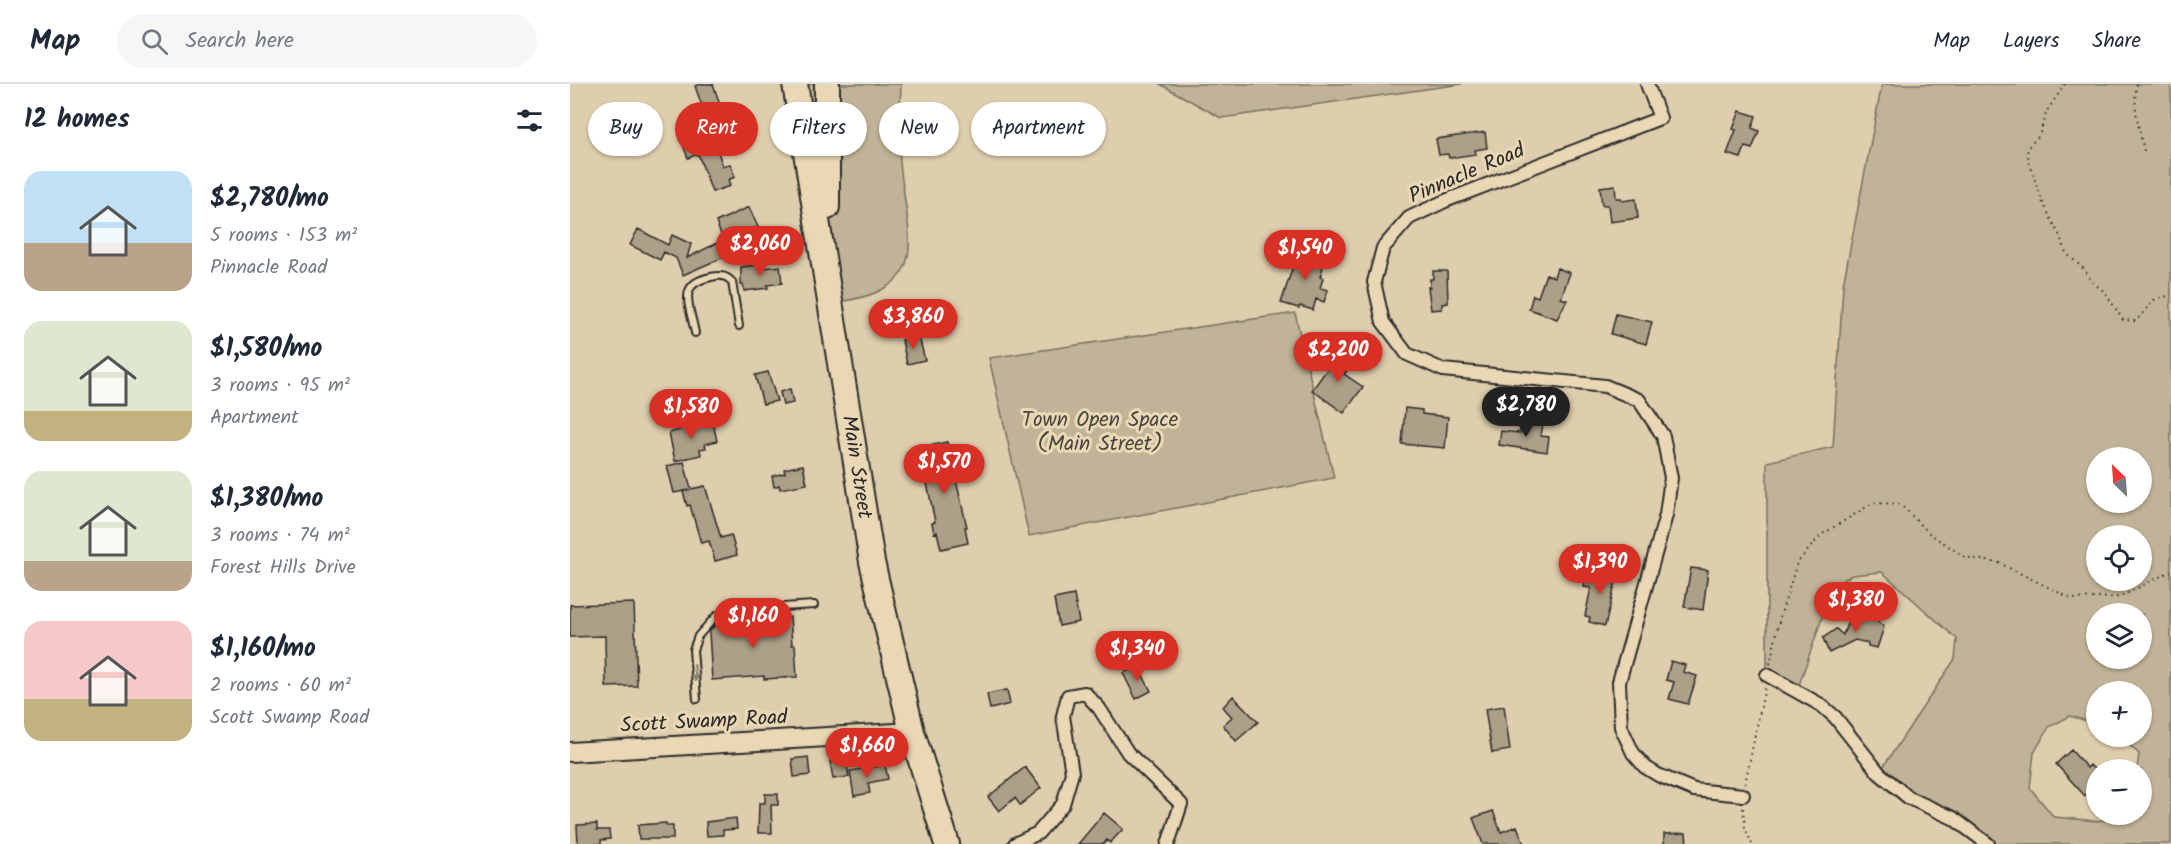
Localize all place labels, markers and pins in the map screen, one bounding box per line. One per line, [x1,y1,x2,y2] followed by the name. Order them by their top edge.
[711,226,809,277] pin: $2,060
[1256,230,1354,281] pin: $1,540
[864,299,962,350] pin: $3,860
[1289,332,1387,383] pin: $2,200
[1477,387,1575,438] pin: $2,780
[642,389,740,440] pin: $1,580
[895,444,993,495] pin: $1,570
[1551,544,1649,595] pin: $1,390
[1807,582,1905,633] pin: $1,380
[704,598,802,649] pin: $1,160
[1088,631,1186,682] pin: $1,340
[818,728,916,779] pin: $1,660

